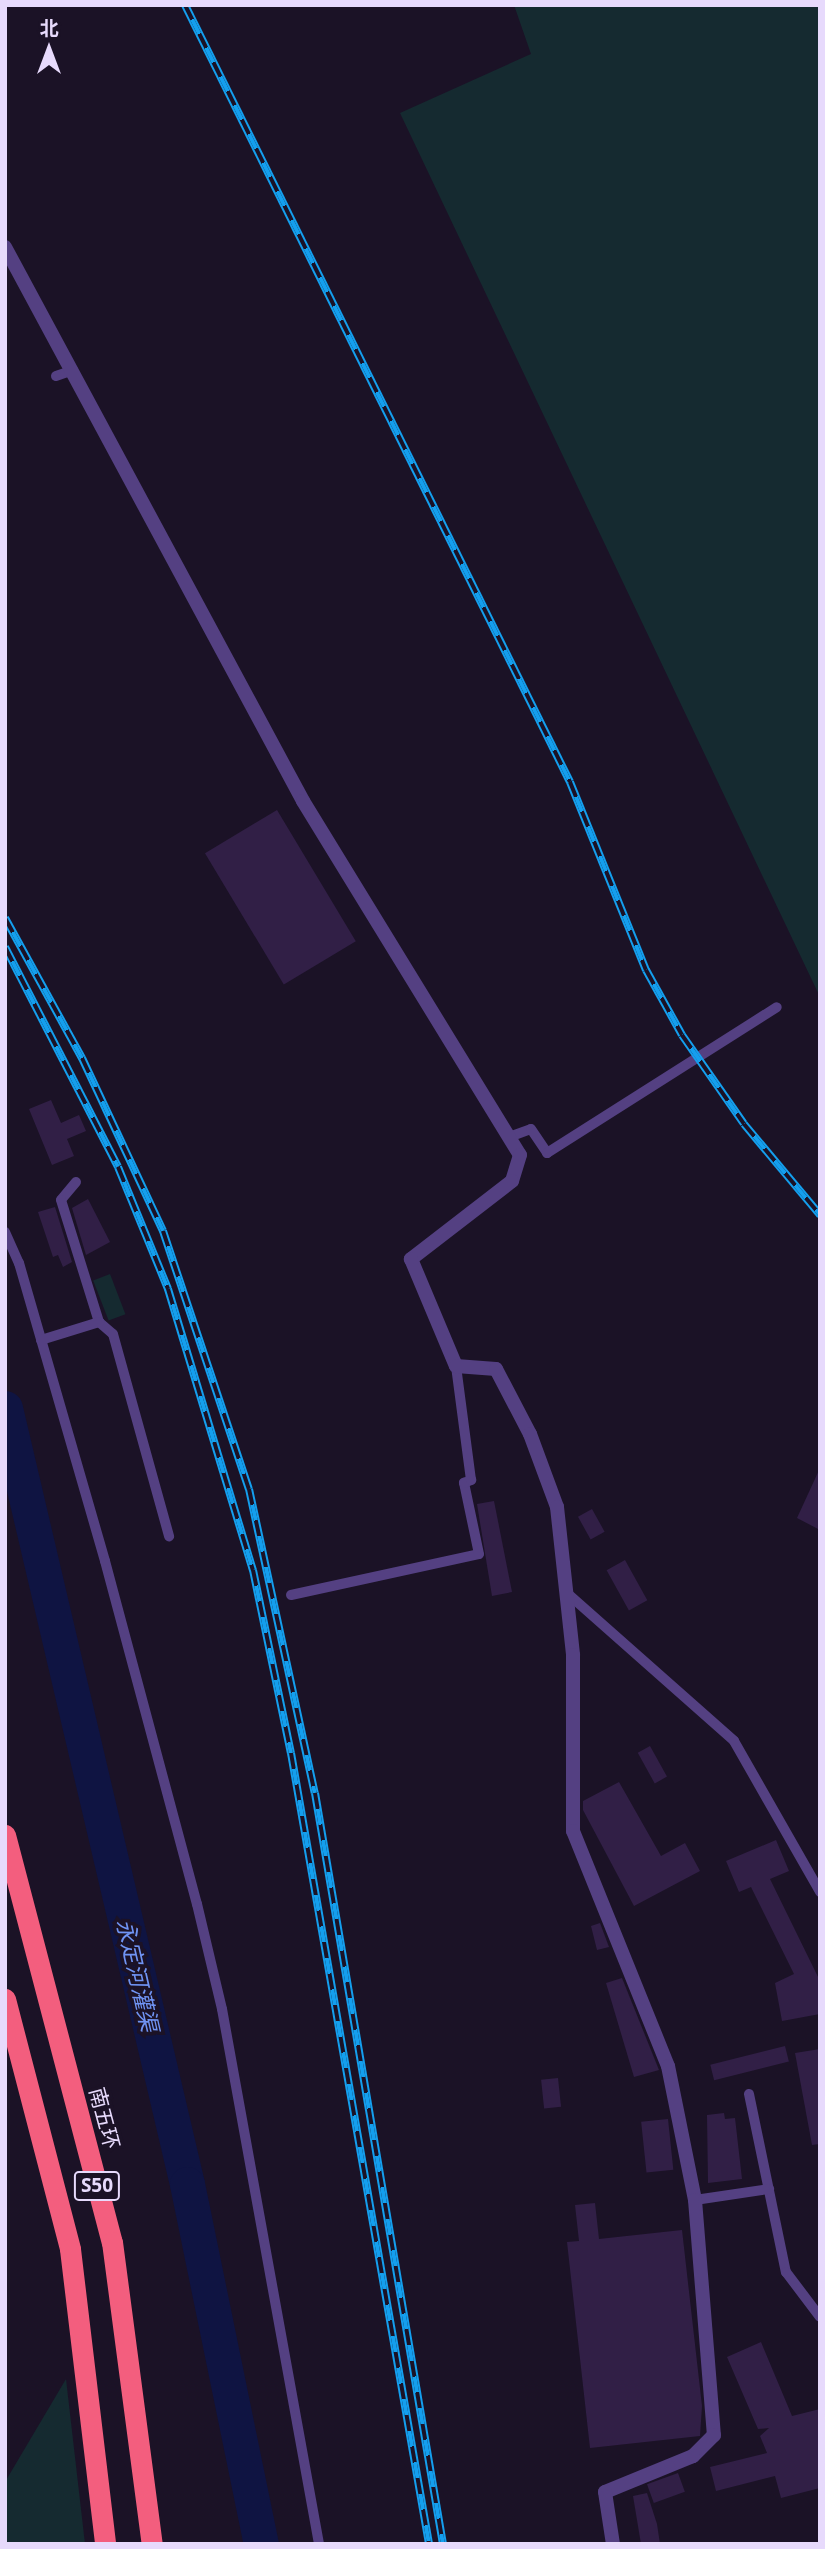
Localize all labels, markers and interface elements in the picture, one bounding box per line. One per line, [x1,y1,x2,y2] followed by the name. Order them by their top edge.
[14,14,84,84] north arrow
[39,15,59,41] text: 北
[112,1916,164,2034] water label: 永定河灌渠
[85,2084,125,2152] street label: 南五环
[72,2170,122,2202] road number: S50

